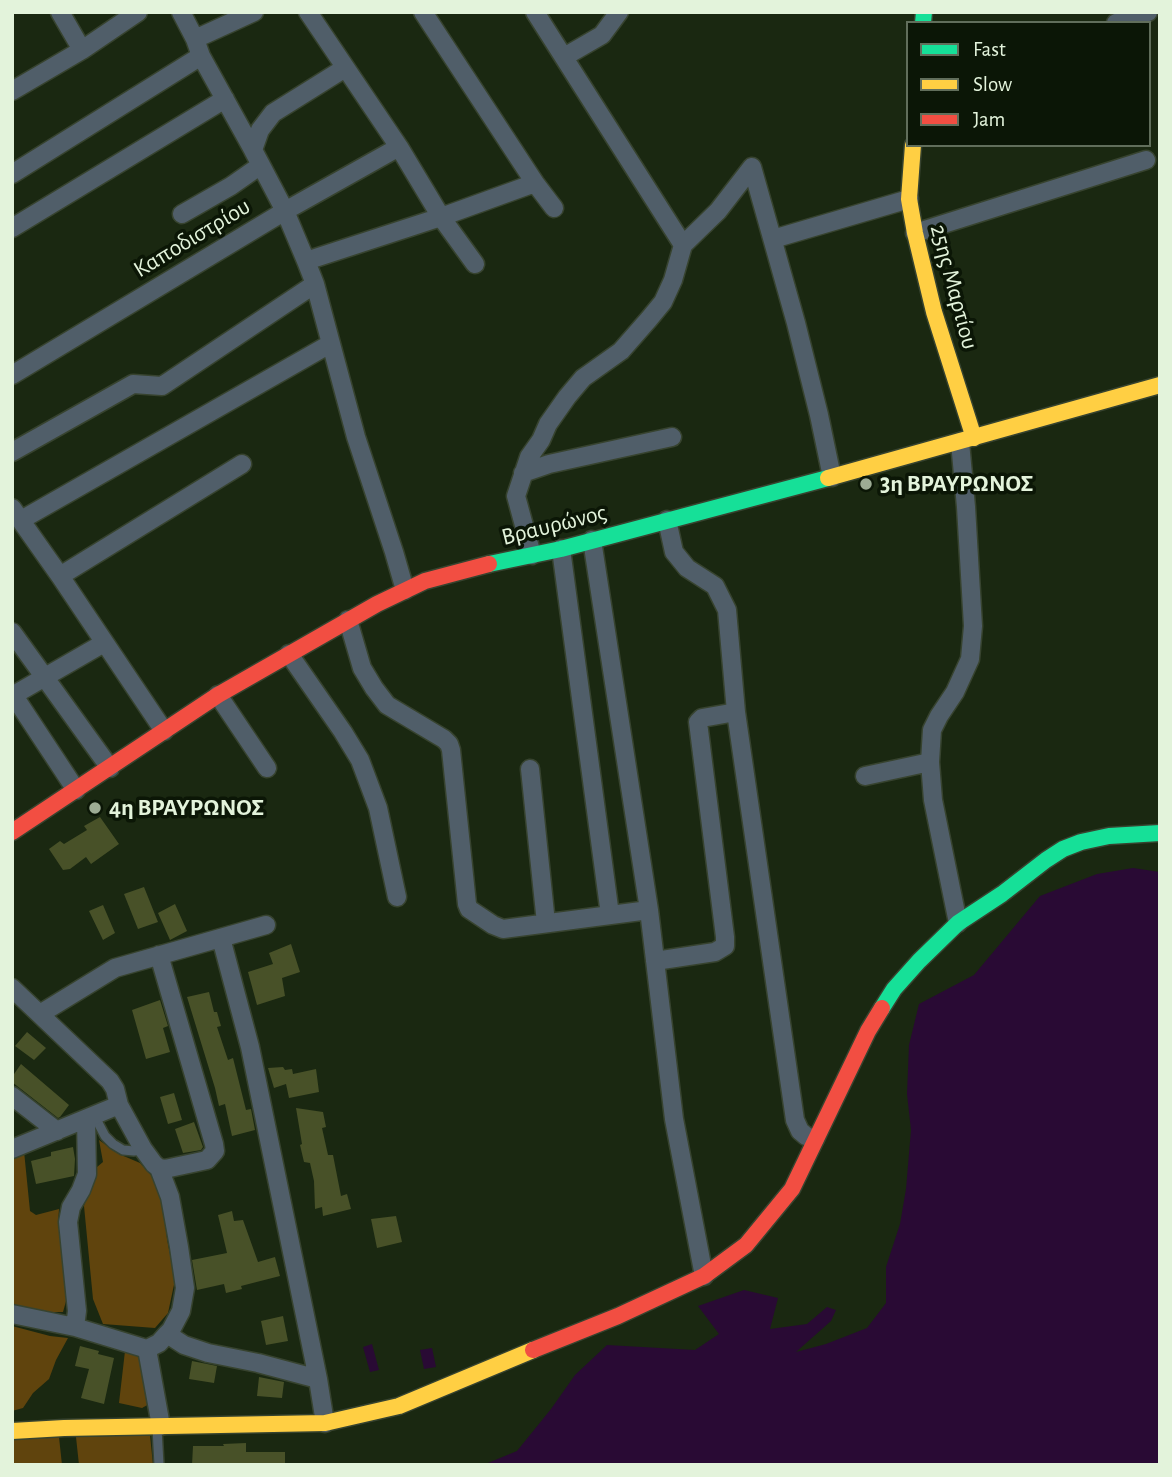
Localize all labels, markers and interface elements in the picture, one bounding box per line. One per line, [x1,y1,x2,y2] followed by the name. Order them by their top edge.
[906,21,1151,147] legend
[973,39,1006,60] text: Fast
[973,74,1012,95] text: Slow
[973,109,1005,130] text: Jam
[128,192,256,284] street label: Καποδιστρίου
[924,221,984,353] street label: 25ης Μαρτίου
[880,470,1033,498] place label: 3η ΒΡΑΥΡΩΝΟΣ
[858,476,874,492] marker: 3η ΒΡΑΥΡΩΝΟΣ
[499,498,609,552] street label: Βραυρώνος
[109,794,264,822] place label: 4η ΒΡΑΥΡΩΝΟΣ
[87,800,103,816] marker: 4η ΒΡΑΥΡΩΝΟΣ

